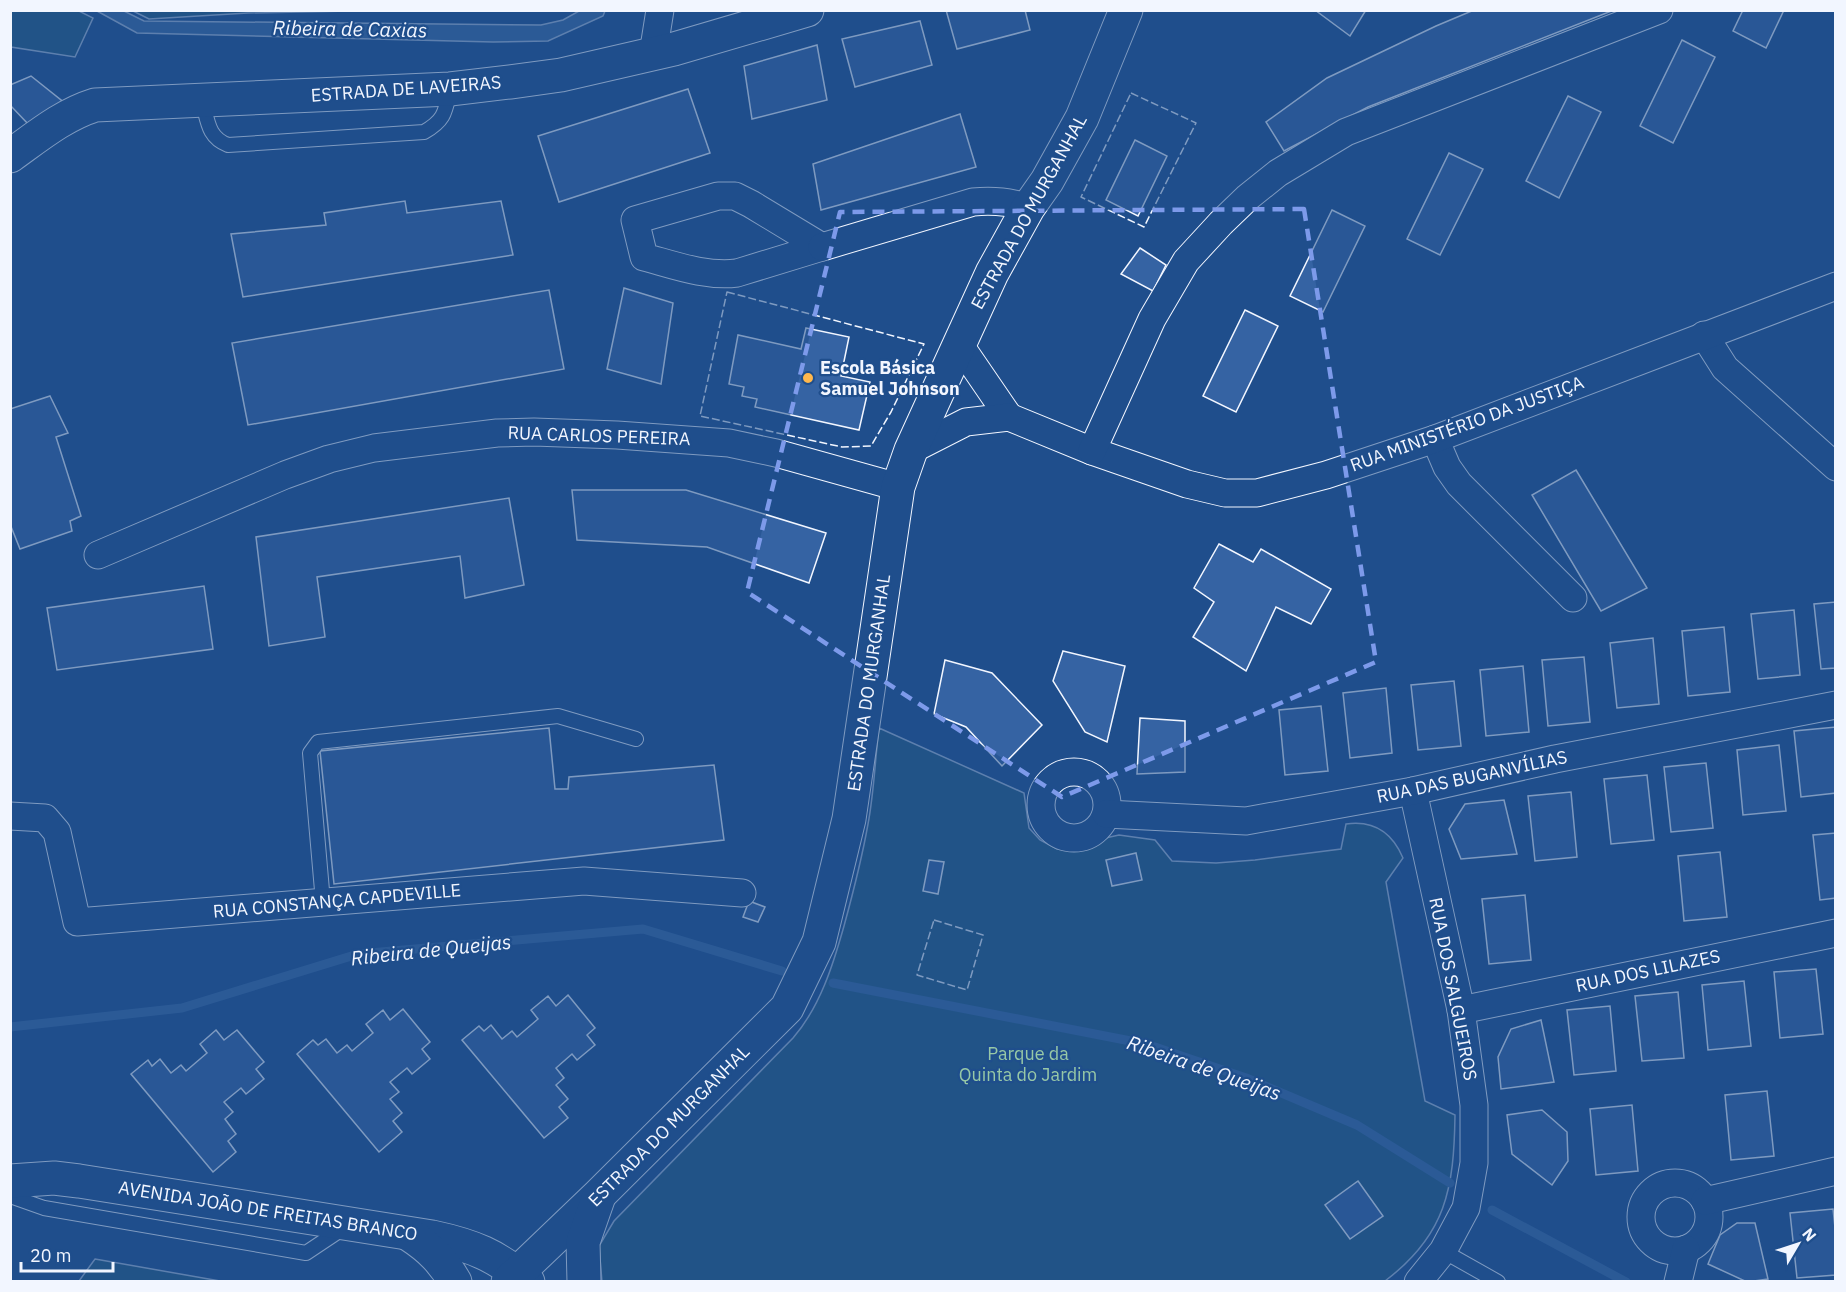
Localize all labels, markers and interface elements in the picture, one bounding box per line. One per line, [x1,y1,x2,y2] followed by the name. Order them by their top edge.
[273,14,427,43] water label: Ribeira de Caxias
[310,70,502,107] street label: ESTRADA DE LAVEIRAS
[965,110,1092,313] street label: ESTRADA DO MURGANHAL
[820,356,960,400] place label: Escola Básica Samuel Johnson
[1347,370,1587,477] street label: RUA MINISTÉRIO DA JUSTIÇA
[801,371,815,385] marker: Escola Básica Samuel Johnson
[507,421,691,450] street label: RUA CARLOS PEREIRA
[842,573,895,793] street label: ESTRADA DO MURGANHAL
[1374,745,1569,808] street label: RUA DAS BUGANVÍLIAS
[212,878,462,923] street label: RUA CONSTANÇA CAPDEVILLE
[1424,895,1483,1082] street label: RUA DOS SALGUEIROS
[349,928,513,971] water label: Ribeira de Queijas
[1574,944,1722,997] street label: RUA DOS LILAZES
[1124,1029,1285,1107] water label: Ribeira de Queijas
[583,1040,754,1211] street label: ESTRADA DO MURGANHAL
[959,1042,1097,1086] park label: Parque da Quinta do Jardim
[117,1176,419,1246] street label: AVENIDA JOÃO DE FREITAS BRANCO
[1768,1214,1828,1274] north arrow
[1798,1224,1821,1245] text: N
[21,1235,112,1273] scale bar
[30,1244,72,1267] text: 20 m

